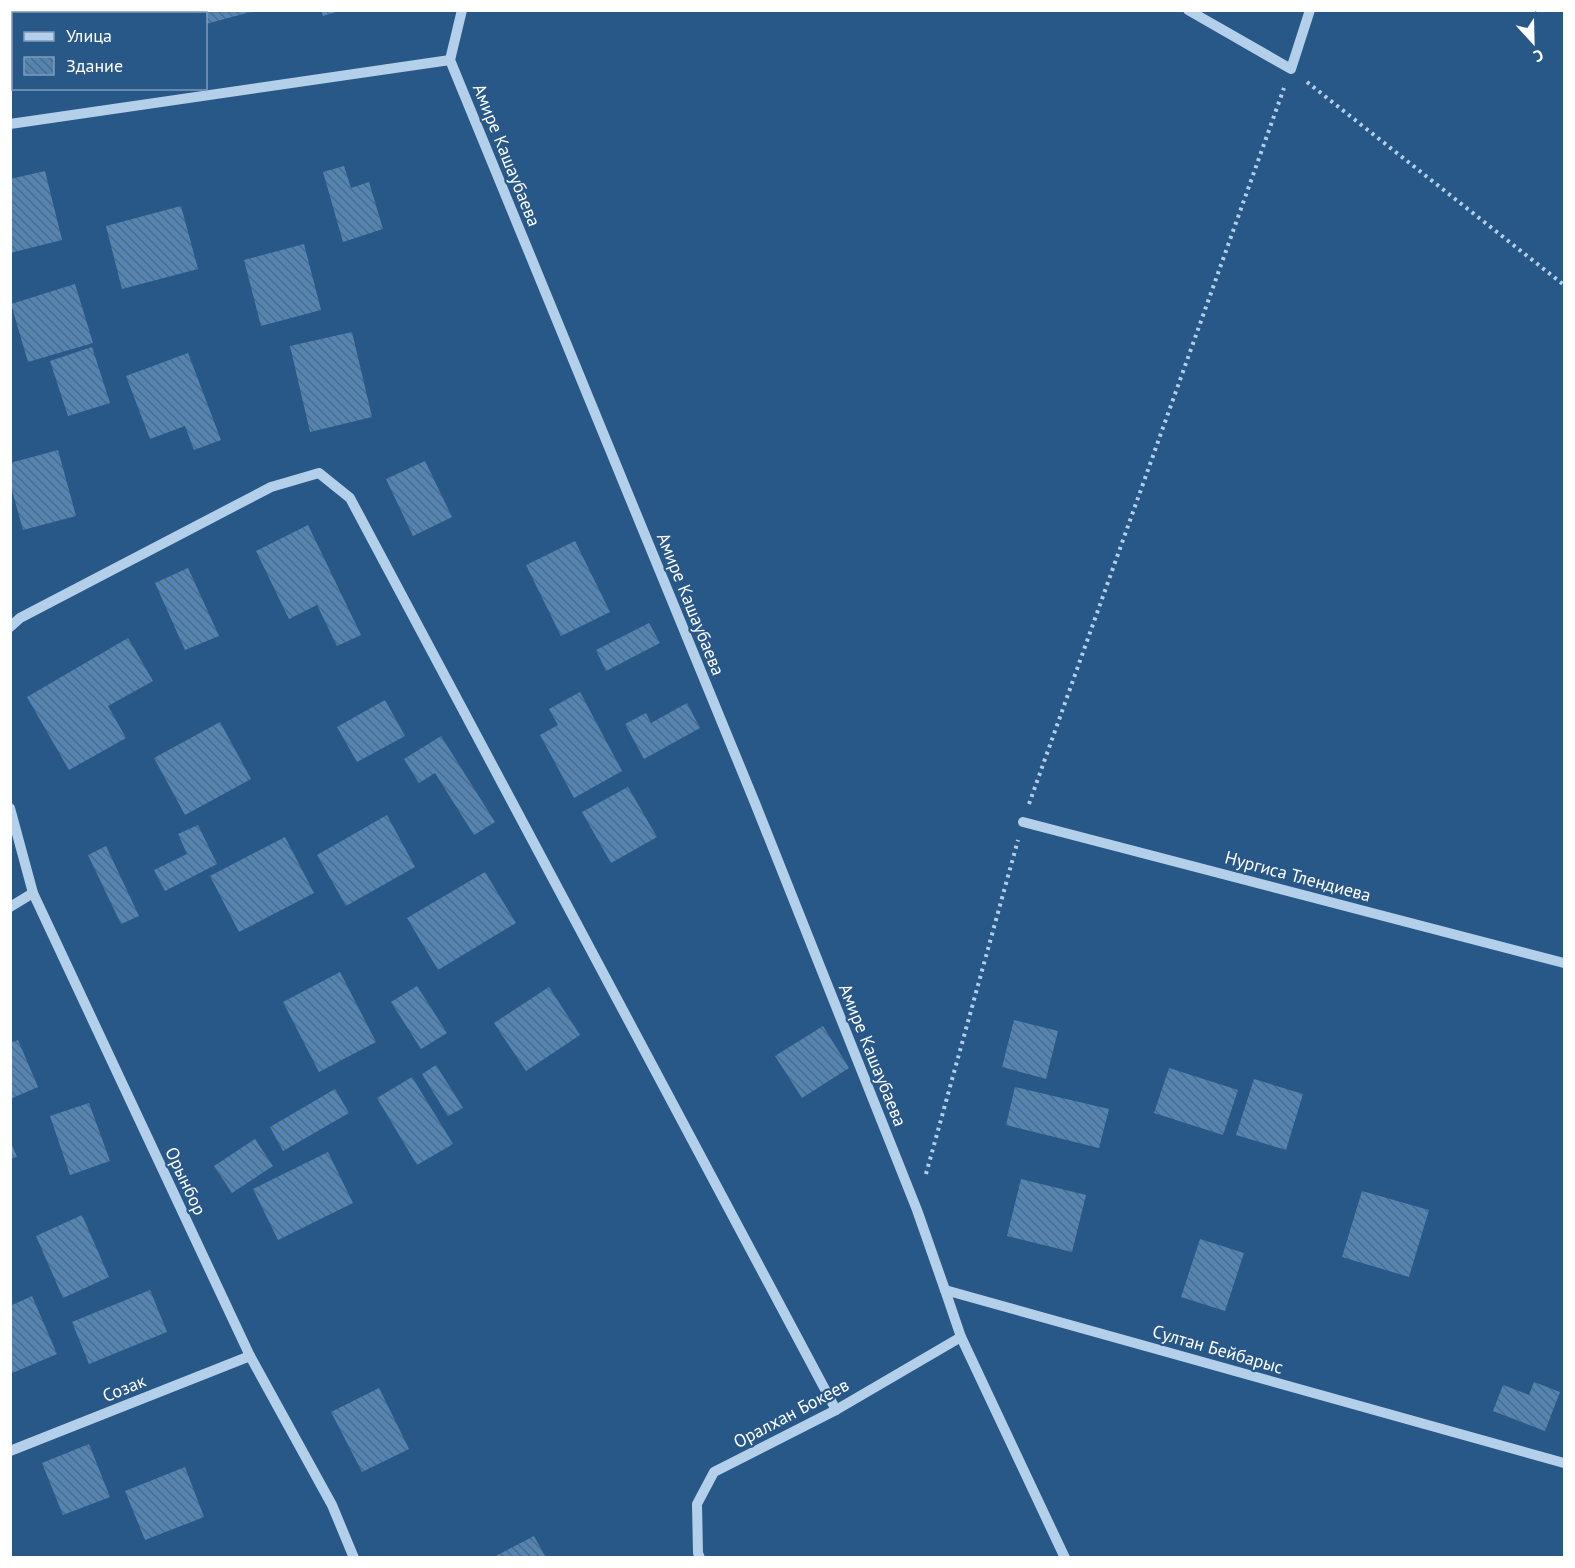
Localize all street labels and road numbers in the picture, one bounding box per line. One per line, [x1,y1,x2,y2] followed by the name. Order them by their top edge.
[468,80,546,230] street label: Амире Кашаубаева
[652,529,730,679] street label: Амире Кашаубаева
[1222,845,1374,907] street label: Нургиса Тлендиева
[834,980,912,1130] street label: Амире Кашаубаева
[160,1143,212,1219] street label: Орынбор
[1150,1319,1286,1379] street label: Султан Бейбарыс
[99,1369,149,1407] street label: Созак
[729,1373,853,1453] street label: Оралхан Бокеев

